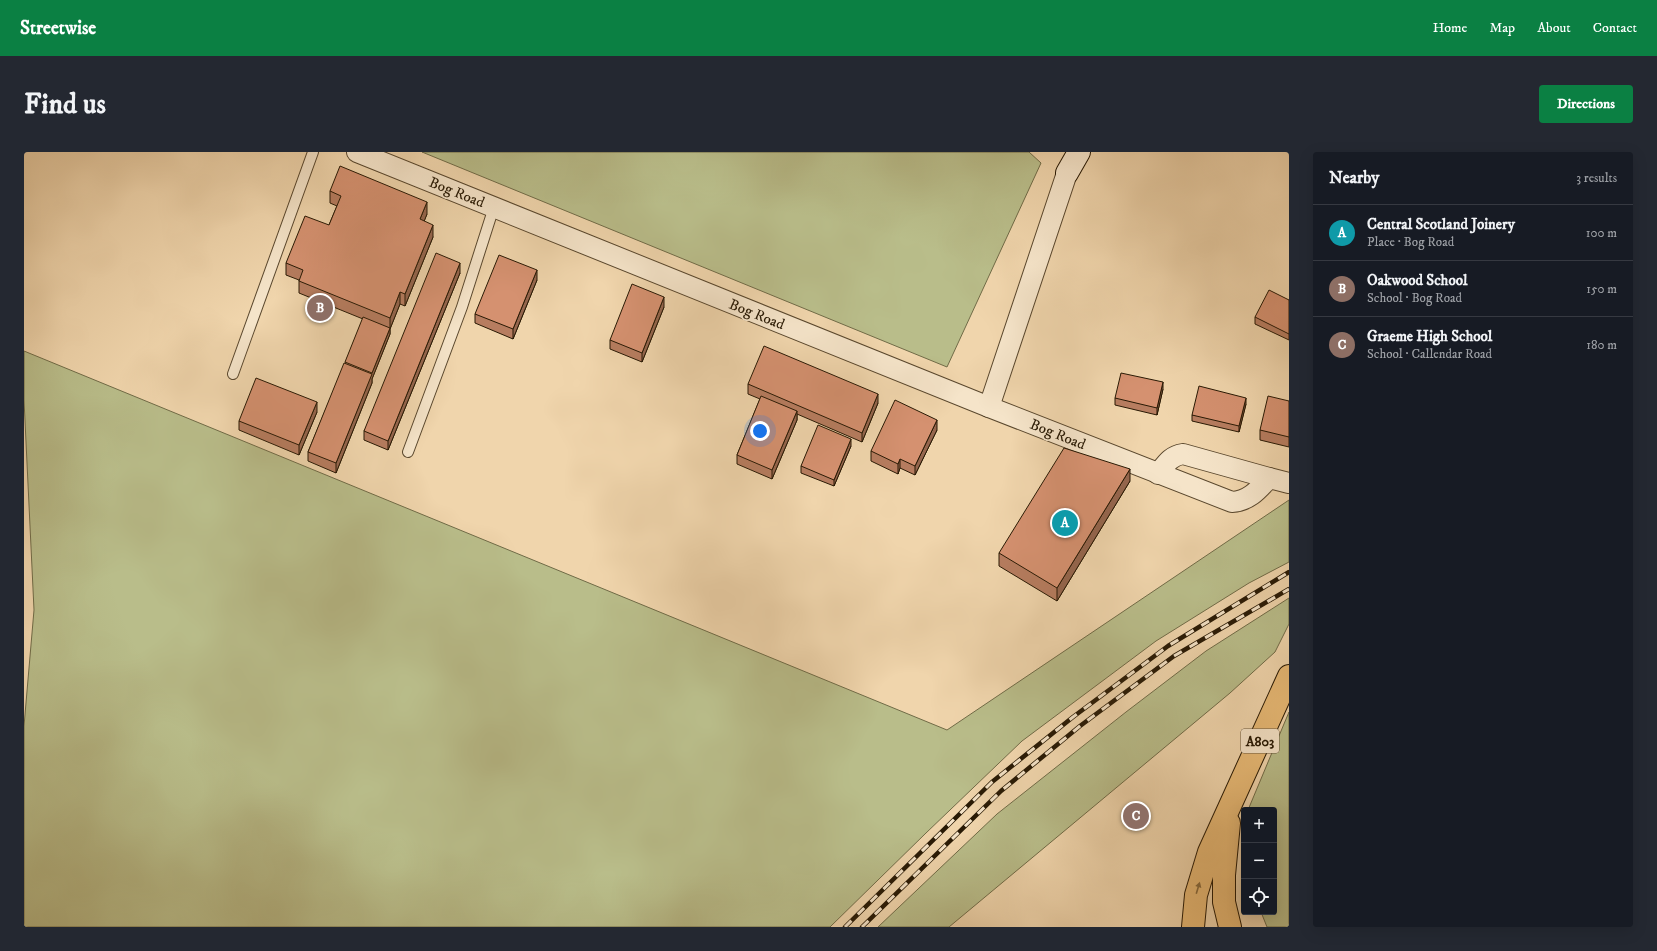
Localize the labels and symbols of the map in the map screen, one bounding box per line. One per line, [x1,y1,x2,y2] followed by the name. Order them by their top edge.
[426,173,488,212] street label: Bog Road
[307,293,333,323] pin: B
[726,295,788,334] street label: Bog Road
[1027,415,1089,454] street label: Bog Road
[750,421,770,441] your location
[1052,508,1078,538] pin: A
[1241,729,1279,753] road number: A803
[1123,801,1149,831] pin: C
[1195,882,1201,894] one-way arrow

